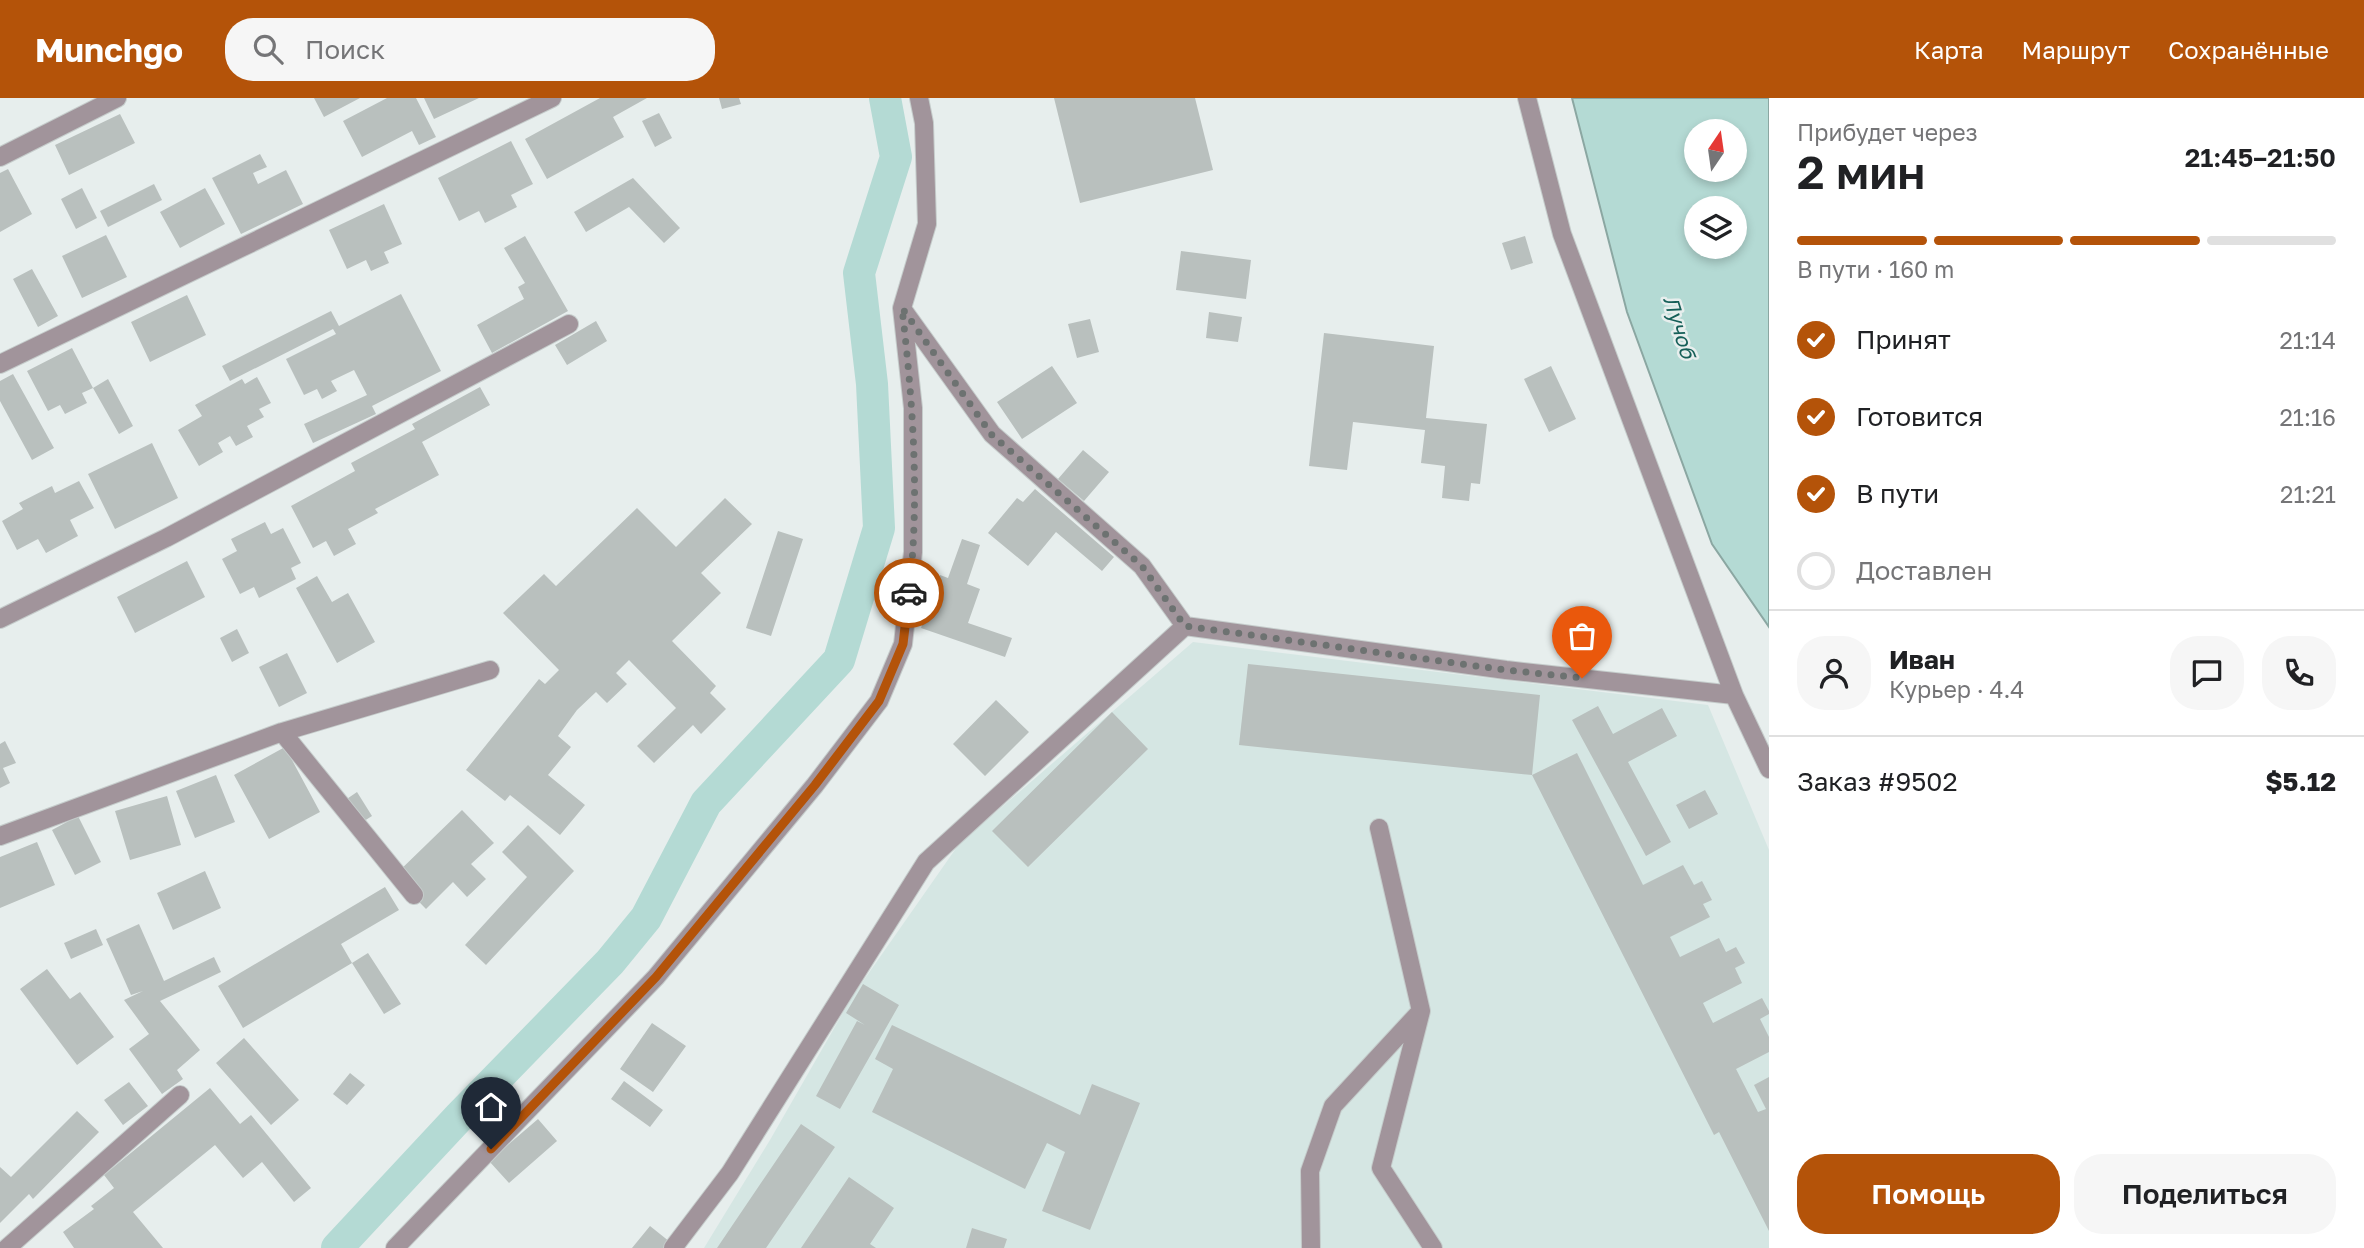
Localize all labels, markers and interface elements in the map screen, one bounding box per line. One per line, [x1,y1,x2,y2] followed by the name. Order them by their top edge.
[225,18,715,81] search box
[35,30,183,69] text: Munchgo
[249,30,287,68] icon: search
[305,34,385,65] text: Поиск
[1914,35,1984,64] text: Карта
[2022,35,2130,64] text: Маршрут
[2168,35,2329,64] text: Сохранённые
[1797,118,1978,146] text: Прибудет через
[1684,119,1746,182] north arrow
[1684,119,1747,259] map controls
[2185,142,2336,173] text: 21:45–21:50
[1797,144,1925,199] text: 2 мин
[1684,196,1747,259] button: layers
[1797,255,1954,283] text: В пути · 160 m
[1658,293,1702,364] water label: Лучоб
[1797,321,1835,359] icon: check
[1856,324,1951,355] text: Принят
[2279,326,2336,354] text: 21:14
[1797,398,1835,436] icon: check
[1856,401,1983,432] text: Готовится
[2280,403,2336,431] text: 21:16
[1797,475,1835,513] icon: check
[1856,478,1939,509] text: В пути
[2280,480,2336,508] text: 21:21
[1856,555,1992,586] text: Доставлен
[874,558,944,628] courier
[890,574,928,612] icon: car
[1552,606,1612,678] pin
[1563,617,1601,655] icon: bag
[1797,636,1871,710] button: person
[2170,636,2244,710] button: chat
[2262,636,2336,710] button: phone
[1889,644,1955,675] text: Иван
[1889,675,2024,703] text: Курьер · 4.4
[1797,766,1958,797] text: Заказ #9502
[2265,766,2336,797] text: $5.12
[461,1077,521,1149] pin
[472,1088,510,1126] icon: home
[1797,1154,2060,1234] button: Помощь
[2074,1154,2336,1234] button: Поделиться

